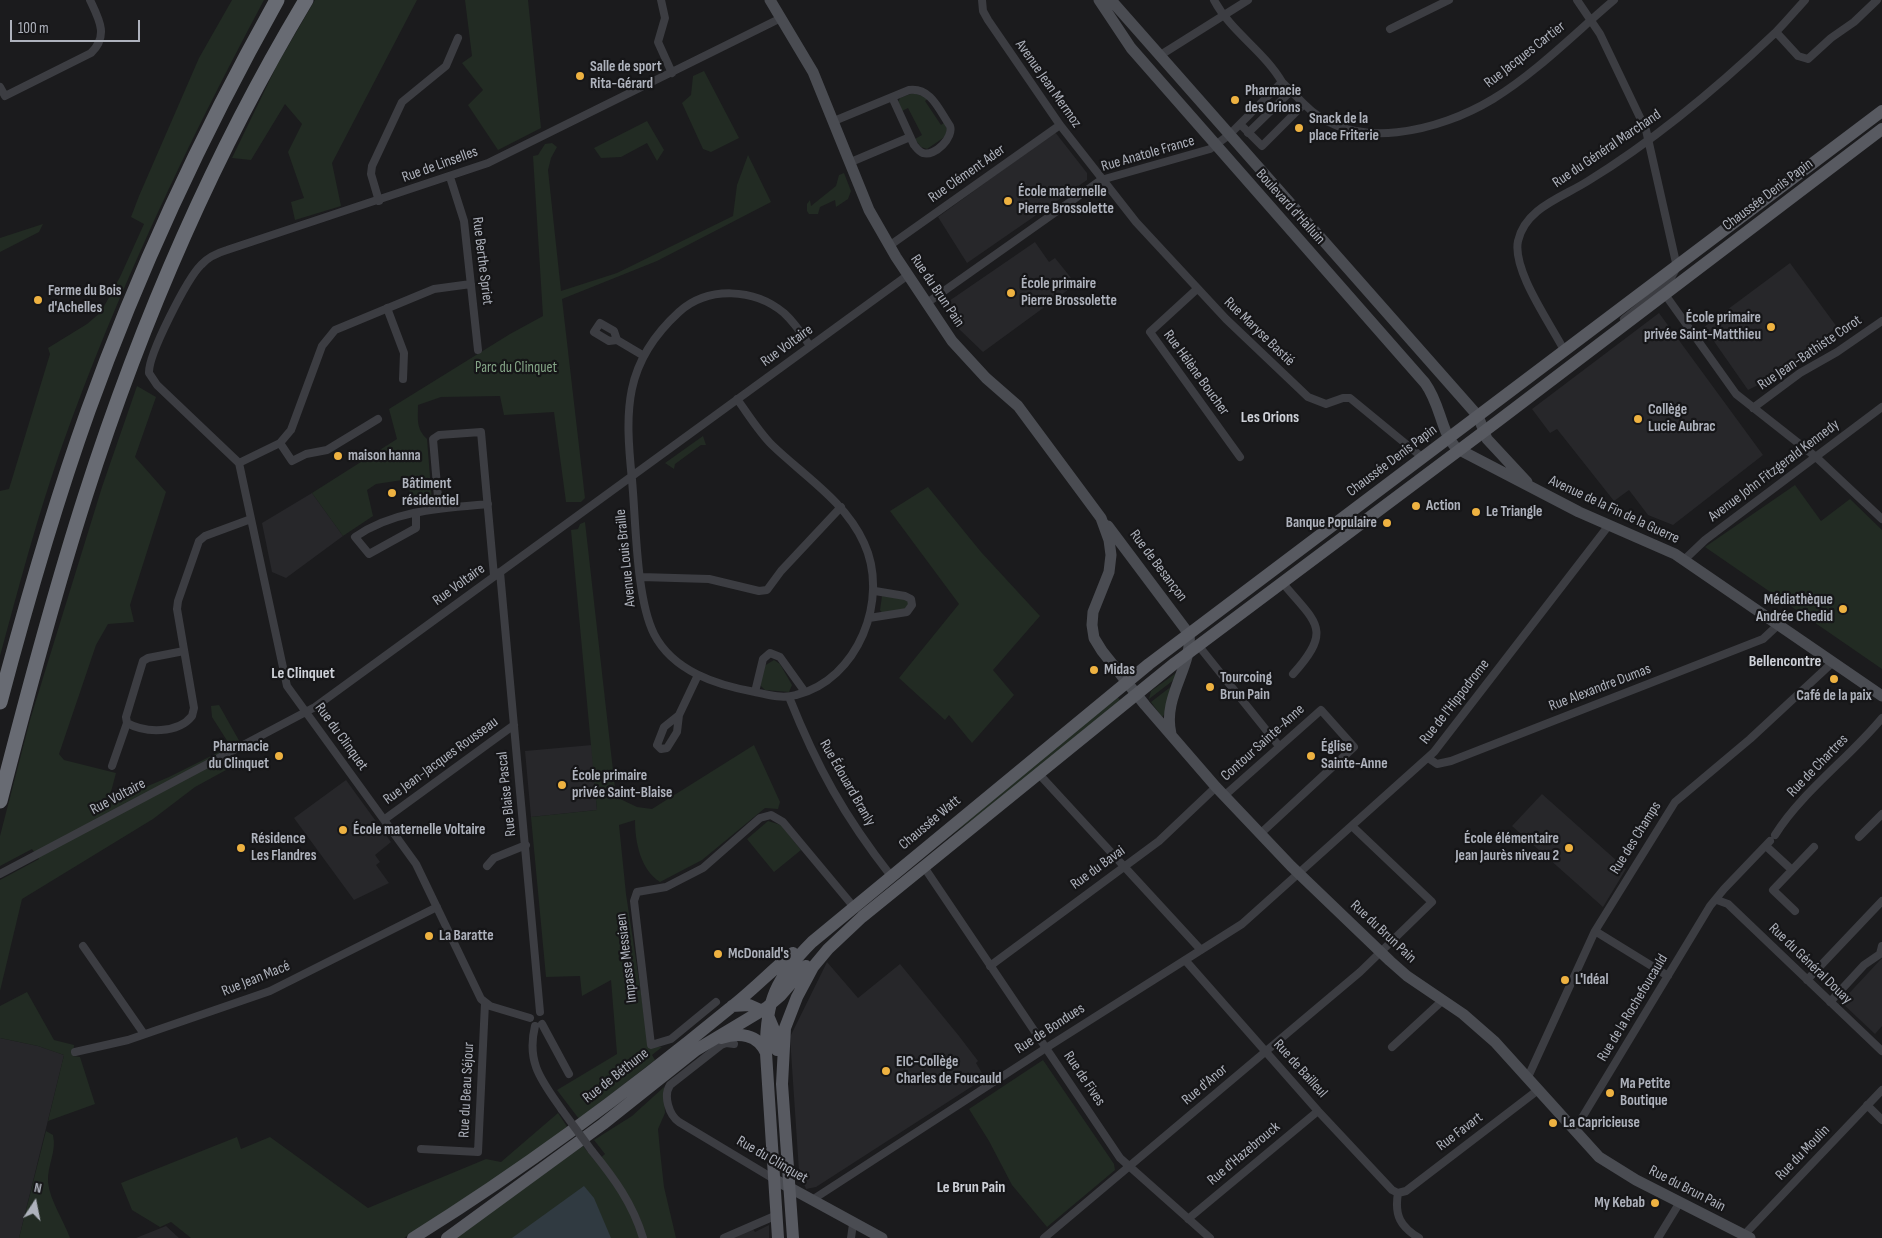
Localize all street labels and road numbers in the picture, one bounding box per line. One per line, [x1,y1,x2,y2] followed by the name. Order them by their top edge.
[1481,18,1569,92] street label: Rue Jacques Cartier
[1011,37,1085,131] street label: Avenue Jean Mermoz
[1549,106,1665,192] street label: Rue du Général Marchand
[1099,132,1197,176] street label: Rue Anatole France
[925,141,1009,207] street label: Rue Clément Ader
[400,143,480,187] street label: Rue de Linselles
[1719,155,1817,235] street label: Chaussée Denis Papin
[1252,166,1328,248] street label: Boulevard d'Halluin
[468,216,496,306] street label: Rue Berthe Spriet
[906,251,968,331] street label: Rue du Brun Pain
[1220,294,1298,370] street label: Rue Maryse Bastié
[1755,312,1865,394] street label: Rue Jean-Bathiste Corot
[757,321,817,371] street label: Rue Voltaire
[1159,327,1233,419] street label: Rue Hélène Boucher
[1705,416,1843,526] street label: Avenue John Fitzgerald Kennedy
[1343,421,1441,501] street label: Chaussée Denis Papin
[1546,472,1682,548] street label: Avenue de la Fin de la Guerre
[612,508,640,608] street label: Avenue Louis Braille
[1125,527,1191,605] street label: Rue de Besançon
[429,560,489,610] street label: Rue Voltaire
[1416,656,1494,748] street label: Rue de l'Hippodrome
[1546,660,1654,716] street label: Rue Alexandre Dumas
[310,700,372,774] street label: Rue du Clinquet
[1217,701,1309,785] street label: Contour Sainte-Anne
[380,713,502,809] street label: Rue Jean-Jacques Rousseau
[1784,731,1852,801] street label: Rue de Chartres
[815,737,879,829] street label: Rue Édouard Branly
[494,751,520,837] street label: Rue Blaise Pascal
[87,775,149,819] street label: Rue Voltaire
[895,792,965,854] street label: Chaussée Watt
[1607,798,1665,878] street label: Rue des Champs
[1067,842,1129,894] street label: Rue du Bavai
[1346,897,1420,967] street label: Rue du Brun Pain
[613,912,641,1004] street label: Impasse Messiaen
[1765,920,1855,1008] street label: Rue du Général Douay
[1594,951,1672,1065] street label: Rue de la Rochefoucauld
[219,957,293,1001] street label: Rue Jean Macé
[1012,1000,1088,1058] street label: Rue de Bondues
[1269,1036,1331,1102] street label: Rue de Bailleul
[456,1042,478,1138] street label: Rue du Beau Séjour
[579,1045,653,1107] street label: Rue de Béthune
[1059,1048,1109,1110] street label: Rue de Fives
[1179,1061,1231,1109] street label: Rue d'Anor
[1433,1109,1487,1155] street label: Rue Favart
[1204,1118,1284,1190] street label: Rue d'Hazebrouck
[1772,1121,1834,1185] street label: Rue du Moulin
[733,1132,811,1188] street label: Rue du Clinquet
[1646,1162,1728,1216] street label: Rue du Brun Pain

